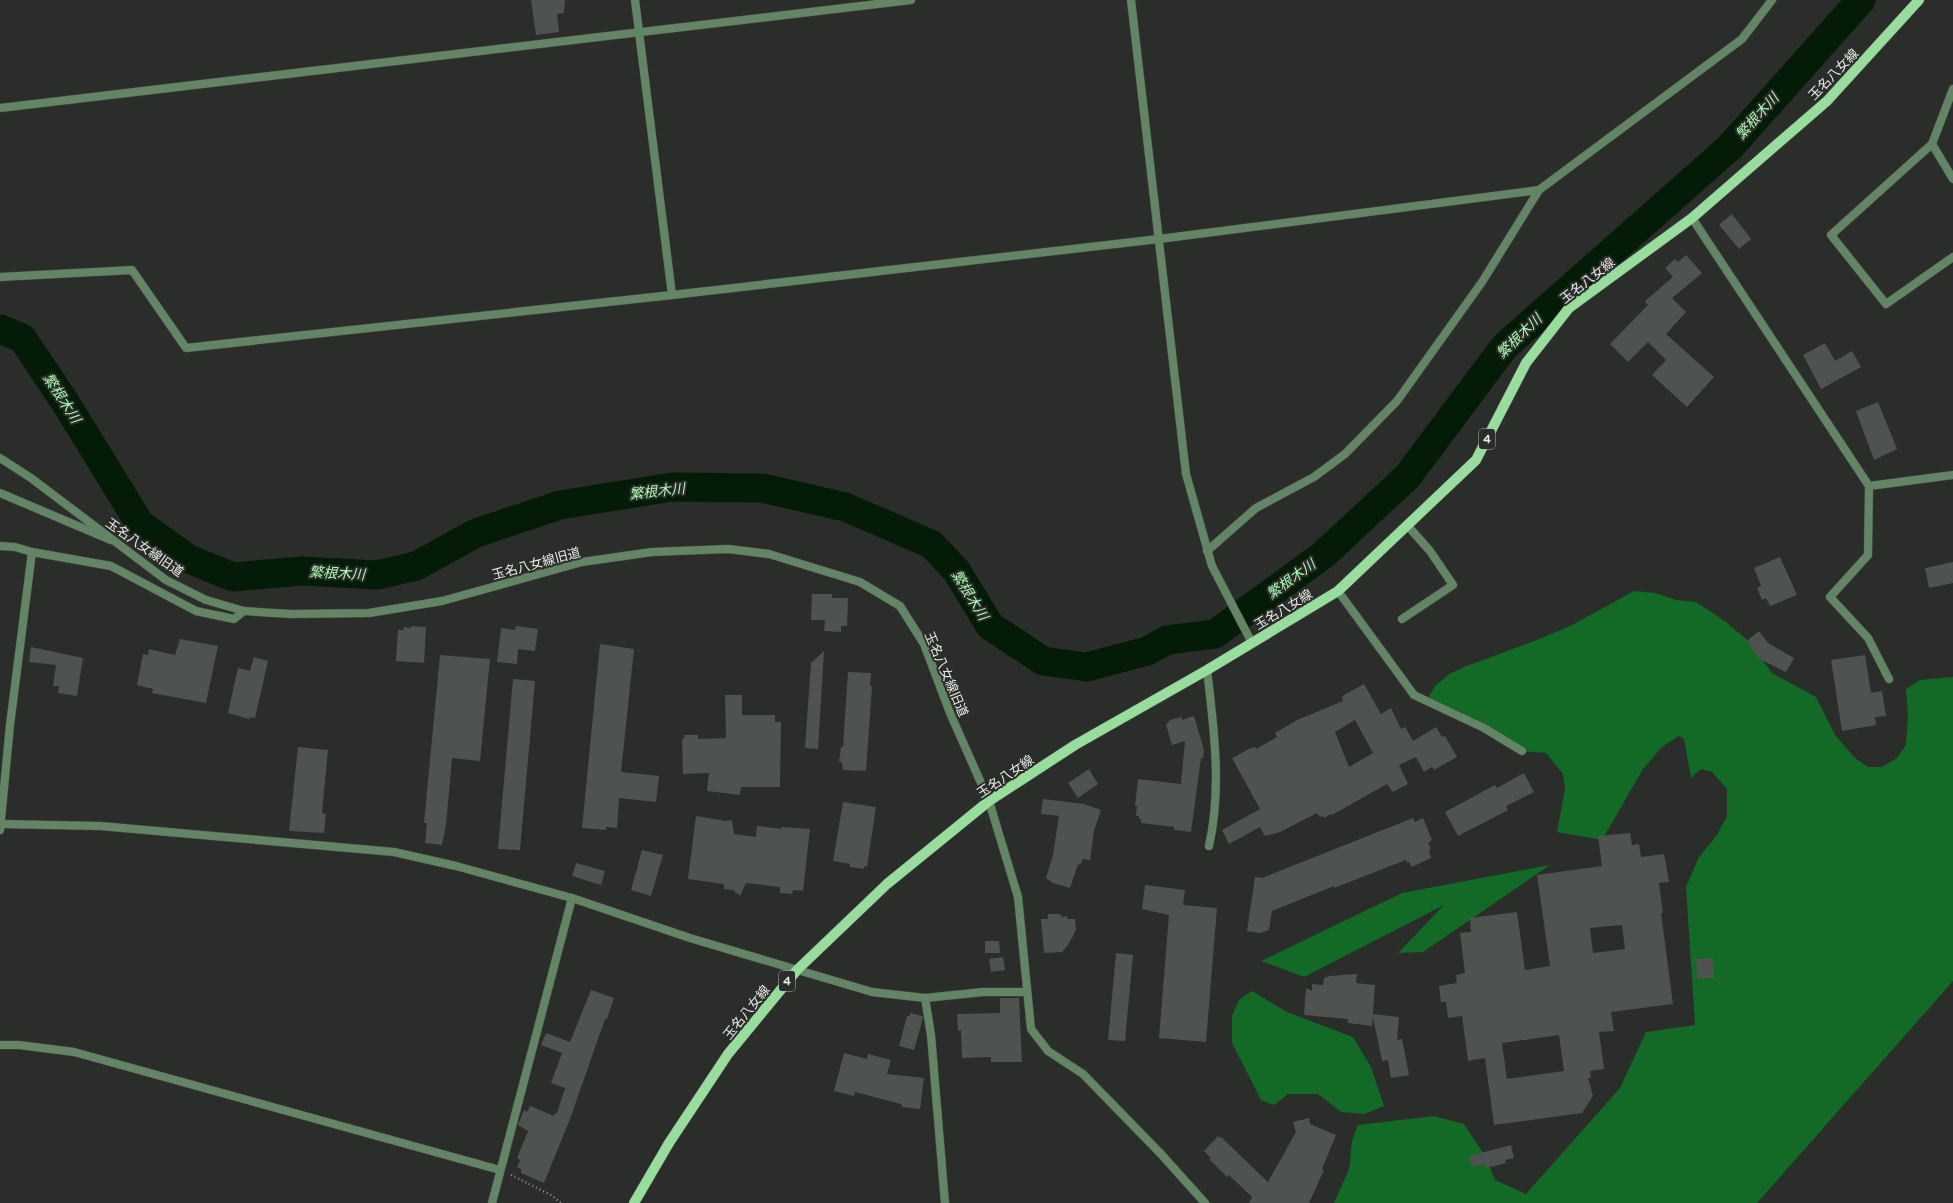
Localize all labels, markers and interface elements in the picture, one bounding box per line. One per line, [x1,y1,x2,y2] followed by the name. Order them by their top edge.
[1805,46,1862,104] street label: 玉名八女線
[1732,88,1784,143] water label: 繁根木川
[1557,254,1618,307] street label: 玉名八女線
[1493,309,1547,362] water label: 繁根木川
[39,370,85,428] water label: 繁根木川
[1479,429,1495,449] road number: 4
[628,480,688,503] water label: 繁根木川
[103,515,186,580] street label: 玉名八女線旧道
[490,544,582,583] street label: 玉名八女線旧道
[1264,555,1321,603] water label: 繁根木川
[309,564,367,584] water label: 繁根木川
[948,567,993,625] water label: 繁根木川
[1252,586,1315,633] street label: 玉名八女線
[921,629,971,719] street label: 玉名八女線旧道
[974,752,1037,802] street label: 玉名八女線
[779,971,795,991] road number: 4
[720,982,773,1043] street label: 玉名八女線

